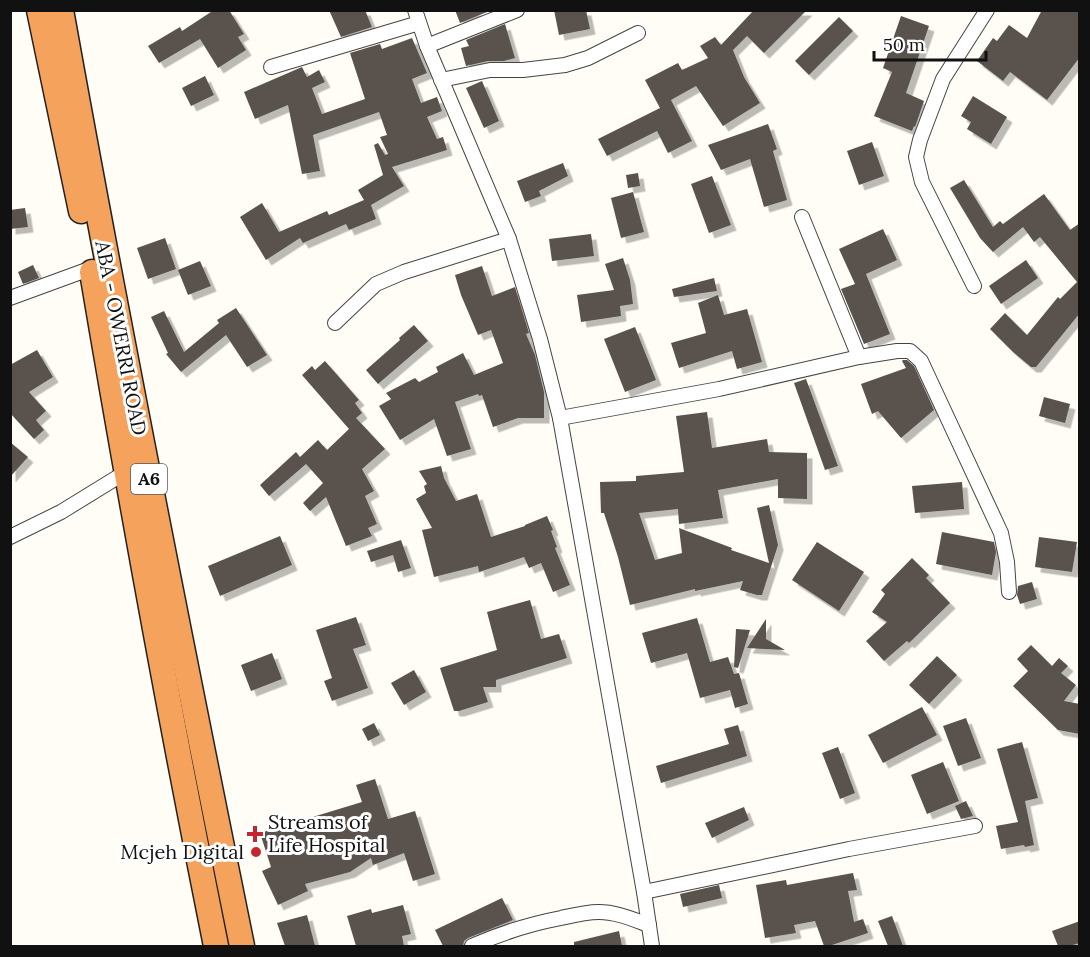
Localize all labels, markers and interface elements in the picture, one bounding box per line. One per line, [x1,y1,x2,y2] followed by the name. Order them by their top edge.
[874,24,986,62] scale bar
[883,33,925,56] text: 50 m
[90,237,153,437] street label: ABA - OWERRI ROAD
[131,464,167,494] road number: A6
[268,809,385,857] place label: Streams of Life Hospital
[246,825,264,843] marker: Streams of Life Hospital
[120,839,244,864] place label: Mcjeh Digital
[249,845,263,859] marker: Mcjeh Digital

